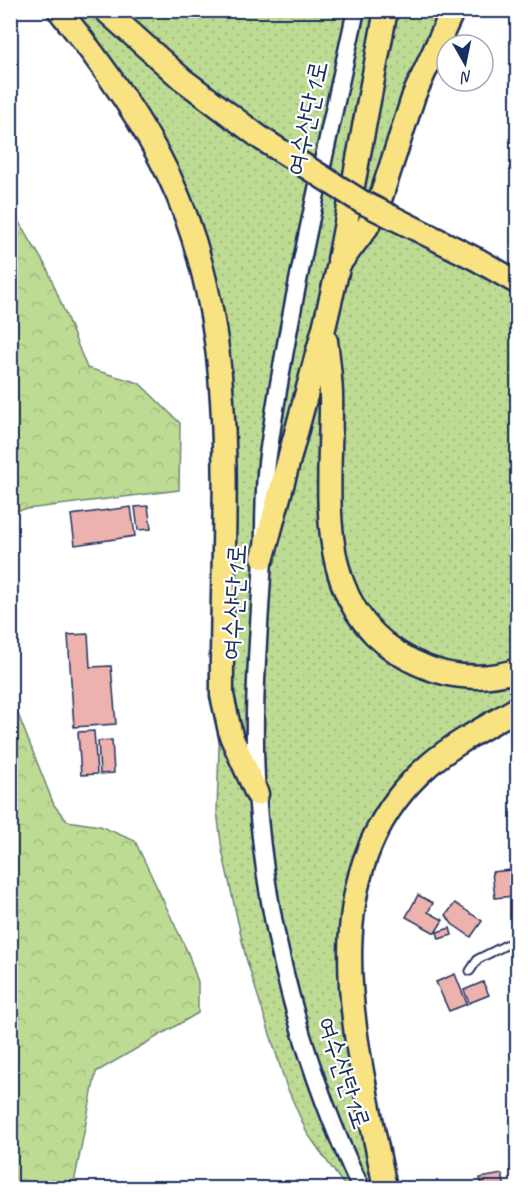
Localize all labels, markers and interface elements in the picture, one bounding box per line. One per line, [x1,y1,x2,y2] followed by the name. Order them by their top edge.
[435,33,495,93] north arrow
[279,58,335,178] street label: 여수산단1로
[458,66,474,88] text: N
[214,543,254,661] street label: 여수산단1로
[309,1013,379,1133] street label: 여수산단1로

